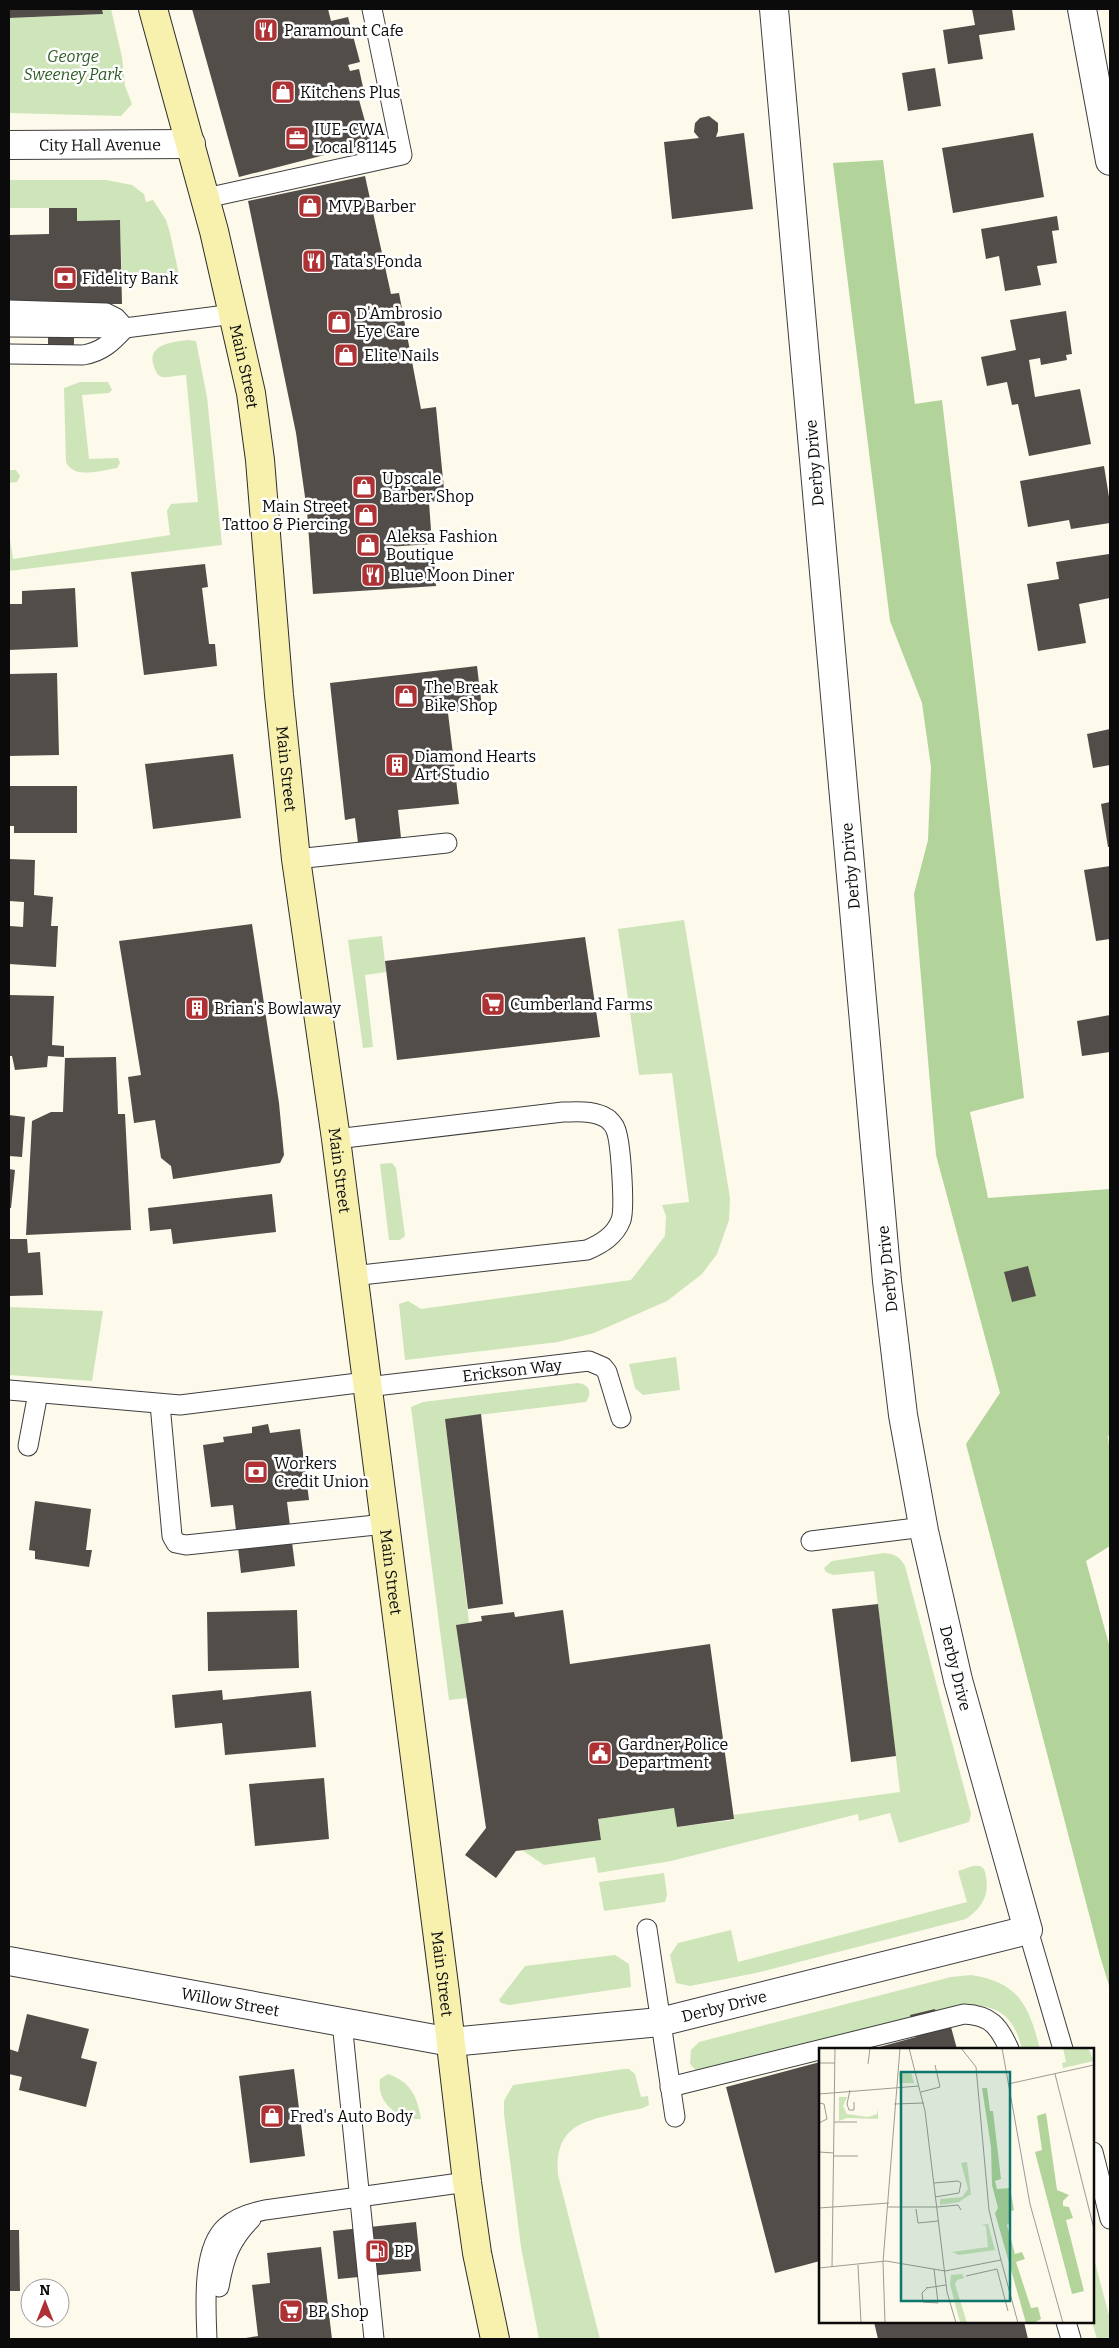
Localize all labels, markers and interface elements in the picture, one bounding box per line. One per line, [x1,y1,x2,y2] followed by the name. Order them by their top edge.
[253,17,279,43] restaurant icon: Paramount Cafe
[284,21,404,40] place label: Paramount Cafe
[24,47,123,84] park label: George Sweeney Park
[270,79,296,105] shop icon: Kitchens Plus
[300,83,401,102] place label: Kitchens Plus
[314,120,397,157] place label: IUE-CWA Local 81145
[284,125,310,151] office icon: IUE-CWA Local 81145
[39,135,161,155] street label: City Hall Avenue
[297,193,323,219] shop icon: MVP Barber
[328,197,416,216] place label: MVP Barber
[301,248,327,274] restaurant icon: Tata's Fonda
[332,252,422,271] place label: Tata's Fonda
[52,265,78,291] bank icon: Fidelity Bank
[82,269,178,288] place label: Fidelity Bank
[356,304,442,341] place label: D'Ambrosio Eye Care
[326,309,352,335] shop icon: D'Ambrosio Eye Care
[226,322,262,410] street label: Main Street
[333,342,359,368] shop icon: Elite Nails
[364,346,439,365] place label: Elite Nails
[801,419,828,507] street label: Derby Drive
[382,469,474,506] place label: Upscale Barber Shop
[351,474,377,500] shop icon: Upscale Barber Shop
[222,497,348,534] place label: Main Street Tattoo & Piercing
[353,502,379,528] shop icon: Main Street Tattoo & Piercing
[386,527,498,564] place label: Aleksa Fashion Boutique
[355,532,381,558] shop icon: Aleksa Fashion Boutique
[360,562,386,588] restaurant icon: Blue Moon Diner
[390,566,514,585] place label: Blue Moon Diner
[424,678,498,715] place label: The Break Bike Shop
[393,683,419,709] shop icon: The Break Bike Shop
[272,725,300,813] street label: Main Street
[414,747,536,784] place label: Diamond Hearts Art Studio
[384,752,410,778] building icon: Diamond Hearts Art Studio
[837,822,864,910] street label: Derby Drive
[480,991,506,1017] supermarket icon: Cumberland Farms
[184,995,210,1021] building icon: Brian's Bowlaway
[510,995,653,1014] place label: Cumberland Farms
[214,999,341,1018] place label: Brian's Bowlaway
[324,1126,354,1214] street label: Main Street
[874,1225,901,1313] street label: Derby Drive
[461,1355,563,1386] street label: Erickson Way
[274,1454,369,1491] place label: Workers Credit Union
[243,1459,269,1485] bank icon: Workers Credit Union
[376,1528,406,1616] street label: Main Street
[936,1624,975,1713] street label: Derby Drive
[618,1735,728,1772] place label: Gardner Police Department
[587,1740,613,1766] public building icon: Gardner Police Department
[427,1930,457,2018] street label: Main Street
[179,1984,281,2020] street label: Willow Street
[680,1987,769,2026] street label: Derby Drive
[819,2048,1094,2323] inset map
[259,2103,285,2129] shop icon: Fred's Auto Body
[290,2107,413,2126] place label: Fred's Auto Body
[364,2238,390,2264] fuel station icon: BP
[394,2242,413,2261] place label: BP
[20,2278,70,2328] north arrow
[40,2282,51,2299] text: N
[278,2298,304,2324] supermarket icon: BP Shop
[308,2302,369,2321] place label: BP Shop

